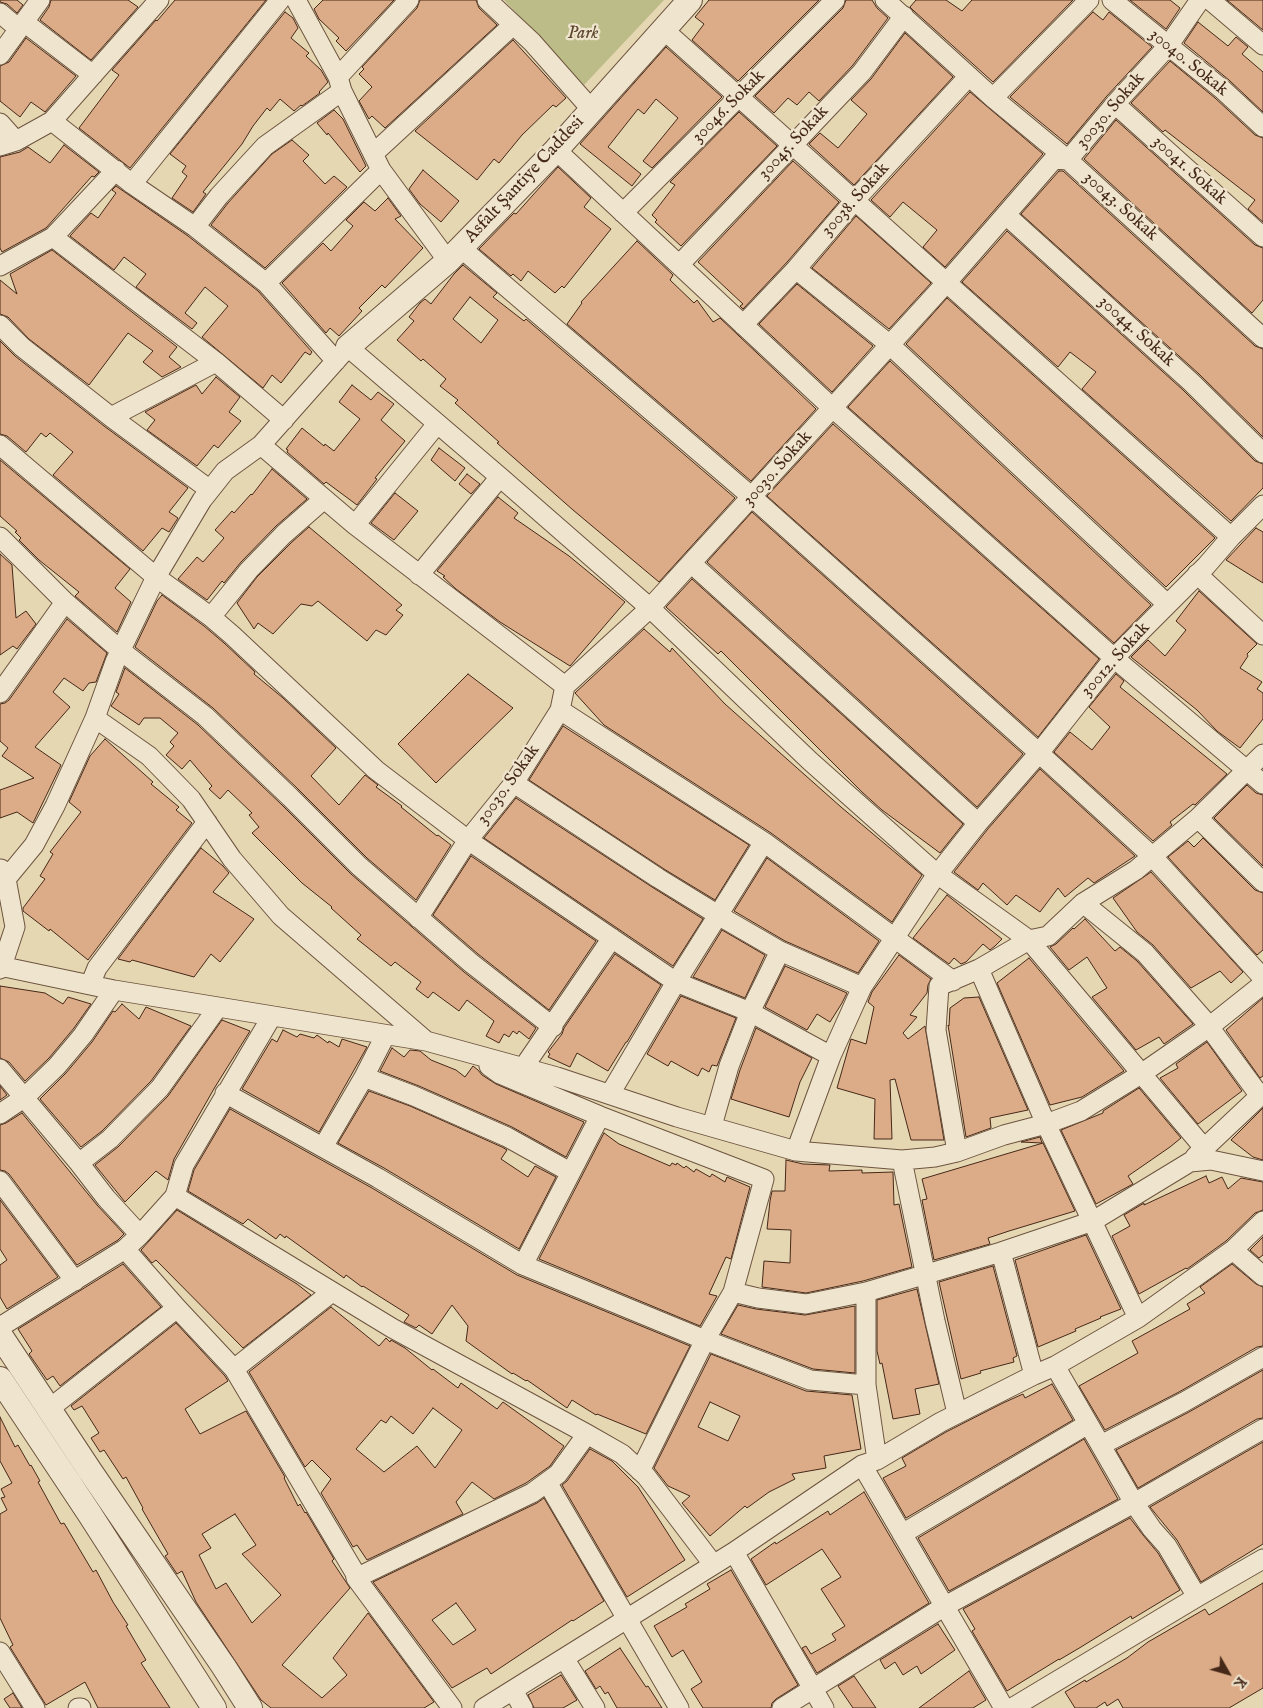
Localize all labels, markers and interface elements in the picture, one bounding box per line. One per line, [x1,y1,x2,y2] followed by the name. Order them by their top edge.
[567,23,599,45] park label: Park
[1144,24,1232,102] street label: 30040. Sokak
[688,66,770,148] street label: 30046. Sokak
[1072,69,1150,153] street label: 30030. Sokak
[754,101,834,185] street label: 30045. Sokak
[461,112,589,248] street label: Asfalt Şantiye Caddesi
[1147,132,1231,210] street label: 30041. Sokak
[817,159,895,241] street label: 30038. Sokak
[1078,168,1162,246] street label: 30043. Sokak
[1093,292,1179,372] street label: 30044. Sokak
[739,427,817,511] street label: 30030. Sokak
[1077,618,1155,702] street label: 30012. Sokak
[473,741,545,829] street label: 30030. Sokak
[1203,1648,1253,1698] north arrow
[1230,1673,1250,1692] text: K

